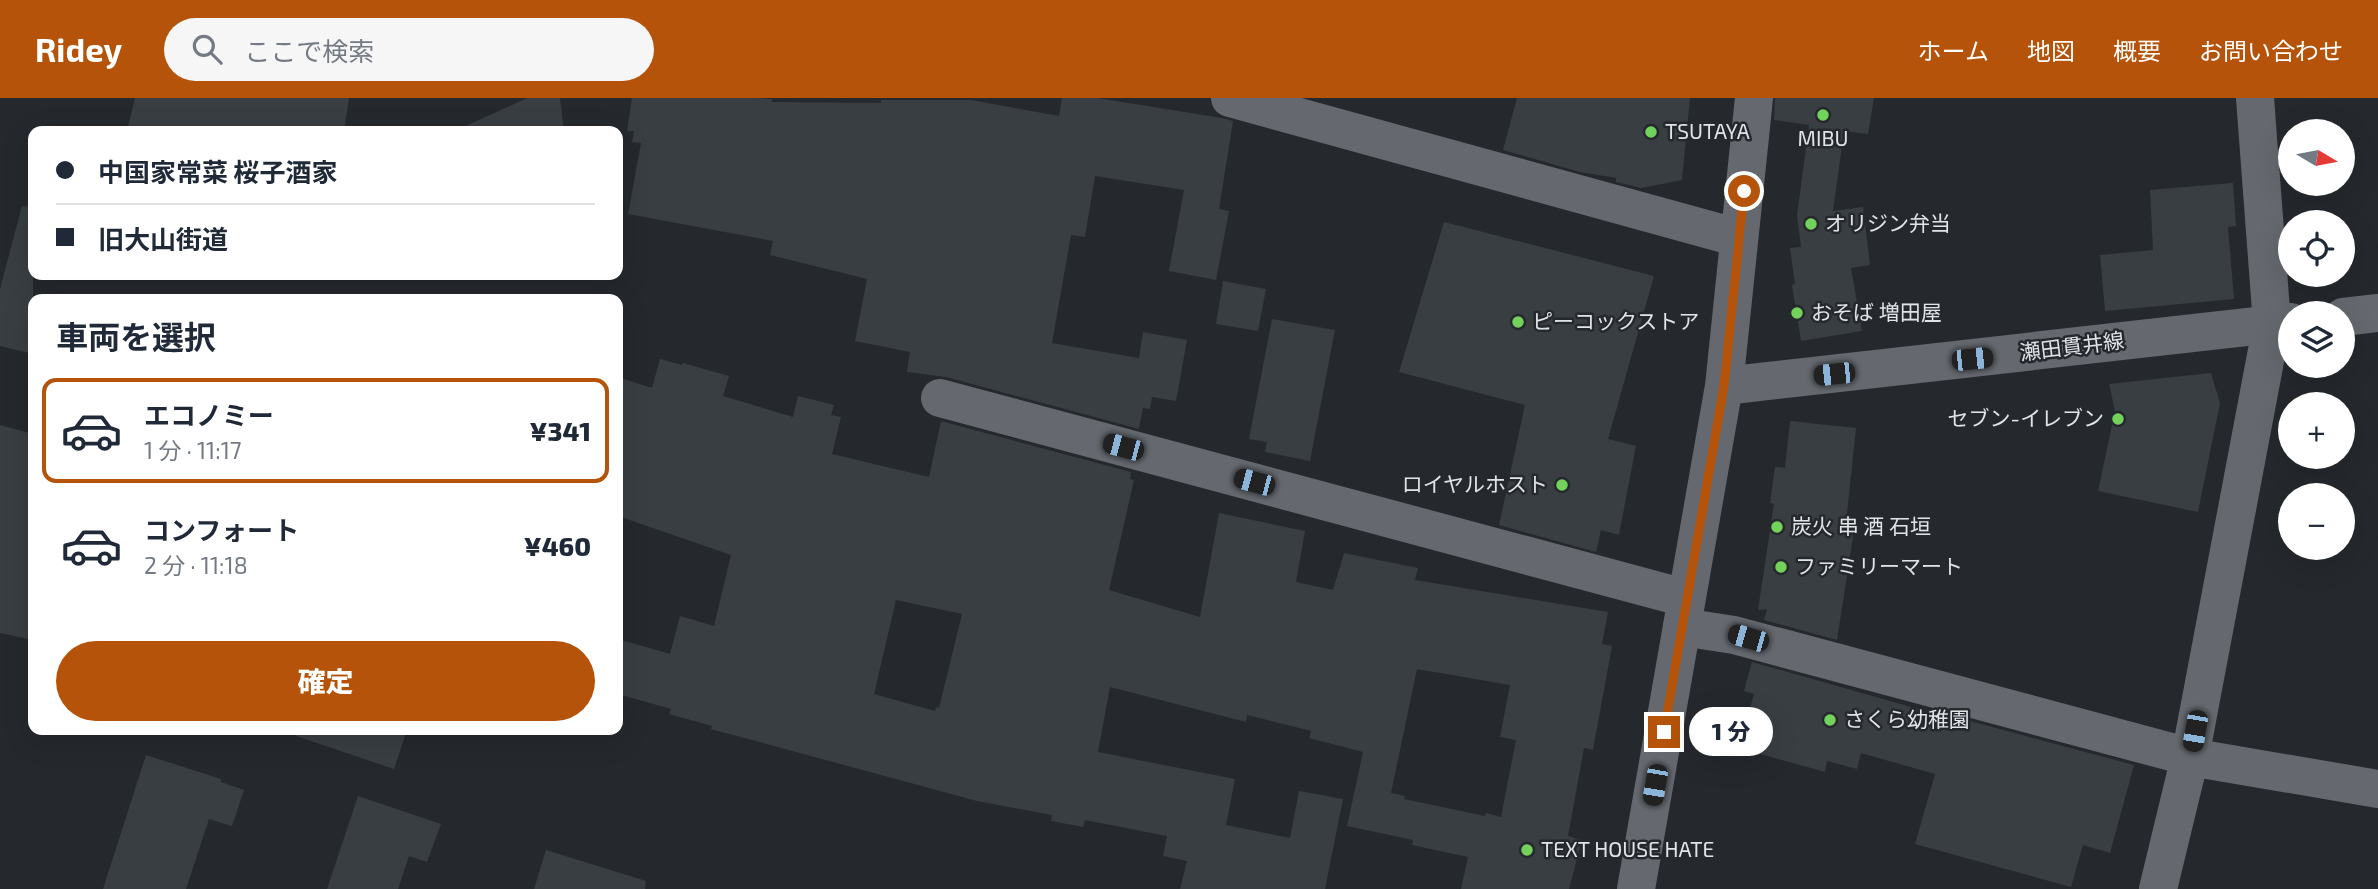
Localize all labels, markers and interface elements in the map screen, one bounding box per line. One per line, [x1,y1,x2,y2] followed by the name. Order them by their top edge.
[164,18,654,81] search box
[35,29,122,69] text: Ridey
[188,30,226,68] icon: search
[244,35,374,66] text: ここで検索
[1918,36,1989,65] text: ホーム
[2027,36,2075,65] text: 地図
[2113,36,2161,65] text: 概要
[2199,36,2343,65] text: お問い合わせ
[1815,107,1831,123] marker: MIBU
[1665,118,1750,143] place label: TSUTAYA
[2278,119,2356,196] north arrow
[2278,119,2355,560] map controls
[1643,124,1659,140] marker: TSUTAYA
[1798,125,1848,150] place label: MIBU
[98,156,338,187] text: 中国家常菜 桜子酒家
[1728,175,1760,207] route start
[1825,210,1951,235] place label: オリジン弁当
[2278,210,2355,287] button: locate
[1803,216,1819,232] marker: オリジン弁当
[98,223,228,254] text: 旧大山街道
[1811,299,1942,324] place label: おそば 増田屋
[2278,301,2355,378] button: layers
[1789,305,1805,321] marker: おそば 増田屋
[1532,308,1699,333] place label: ピーコックストア
[1510,314,1526,330] marker: ピーコックストア
[56,317,216,355] text: 車両を選択
[2018,327,2125,364] street label: 瀬田貫井線
[1951,346,1994,372] car
[1813,361,1856,387] car
[2278,392,2355,469] button: +
[60,399,123,462] icon: car
[144,399,274,430] text: エコノミー
[1948,405,2104,430] place label: セブン-イレブン
[2110,411,2126,427] marker: セブン-イレブン
[530,415,591,446] text: ¥341
[1100,431,1147,463] car
[144,436,242,464] text: 1 分 · 11:17
[1231,466,1278,498] car
[1402,471,1548,496] place label: ロイヤルホスト
[1554,477,1570,493] marker: ロイヤルホスト
[2278,483,2355,560] button: −
[1791,513,1931,538] place label: 炭火 串 酒 石垣
[60,514,123,577] icon: car
[144,514,299,545] text: コンフォート
[1769,519,1785,535] marker: 炭火 串 酒 石垣
[524,530,591,561] text: ¥460
[144,551,248,579] text: 2 分 · 11:18
[1795,553,1963,578] place label: ファミリーマート
[1773,559,1789,575] marker: ファミリーマート
[1725,622,1772,654] car
[56,641,595,721] button: 確定
[1844,706,1970,731] place label: さくら幼稚園
[1688,708,1772,756] callout: 1 分
[2182,708,2209,754] car
[1822,712,1838,728] marker: さくら幼稚園
[1648,716,1680,748] route end
[1712,717,1750,745] text: 1 分
[1642,762,1669,808] car
[1541,836,1714,861] place label: TEXT HOUSE HATE
[1519,842,1535,858] marker: TEXT HOUSE HATE

